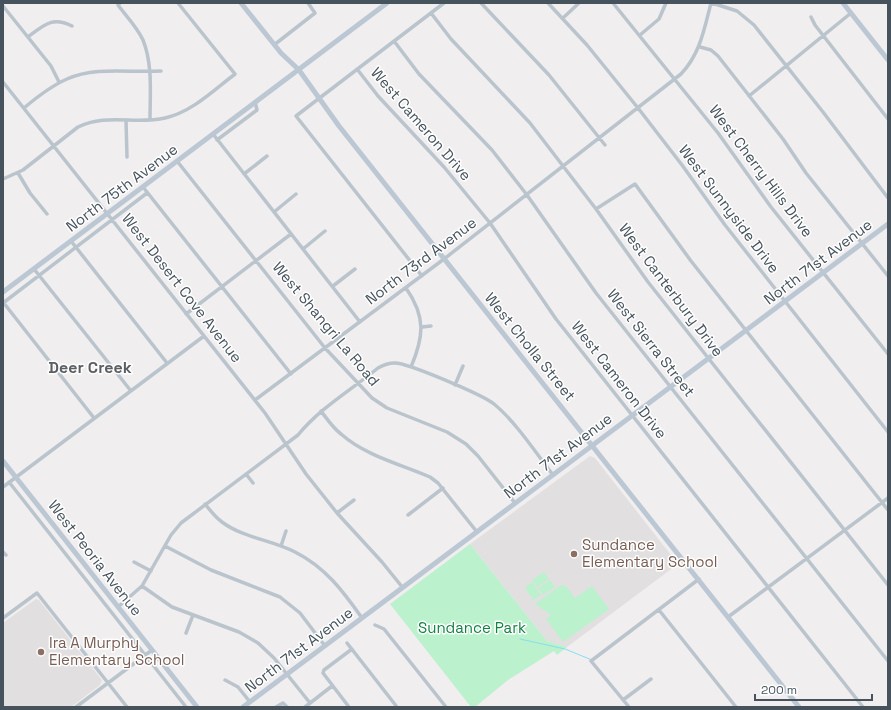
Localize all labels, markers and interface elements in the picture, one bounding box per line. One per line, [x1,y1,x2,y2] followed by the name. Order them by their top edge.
[367,63,476,184] street label: West Cameron Drive
[705,101,817,241] street label: West Cherry Hills Drive
[62,139,181,236] street label: North 75th Avenue
[675,141,784,277] street label: West Sunnyside Drive
[118,209,247,366] street label: West Desert Cove Avenue
[361,213,480,309] street label: North 73rd Avenue
[760,215,876,309] street label: North 71st Avenue
[615,219,728,360] street label: West Canterbury Drive
[269,258,384,390] street label: West Shangri La Road
[603,285,699,400] street label: West Sierra Street
[481,289,580,405] street label: West Cholla Street
[568,317,671,442] street label: West Cameron Drive
[48,357,132,378] district label: Deer Creek
[500,409,616,503] street label: North 71st Avenue
[44,496,147,620] street label: West Peoria Avenue
[582,535,718,571] place label: Sundance Elementary School
[569,549,579,559] marker: Sundance Elementary School
[241,603,357,697] street label: North 71st Avenue
[418,618,526,637] park label: Sundance Park
[49,633,185,669] place label: Ira A Murphy Elementary School
[36,647,46,657] marker: Ira A Murphy Elementary School
[755,676,872,702] scale bar
[761,682,797,698] text: 200 m

